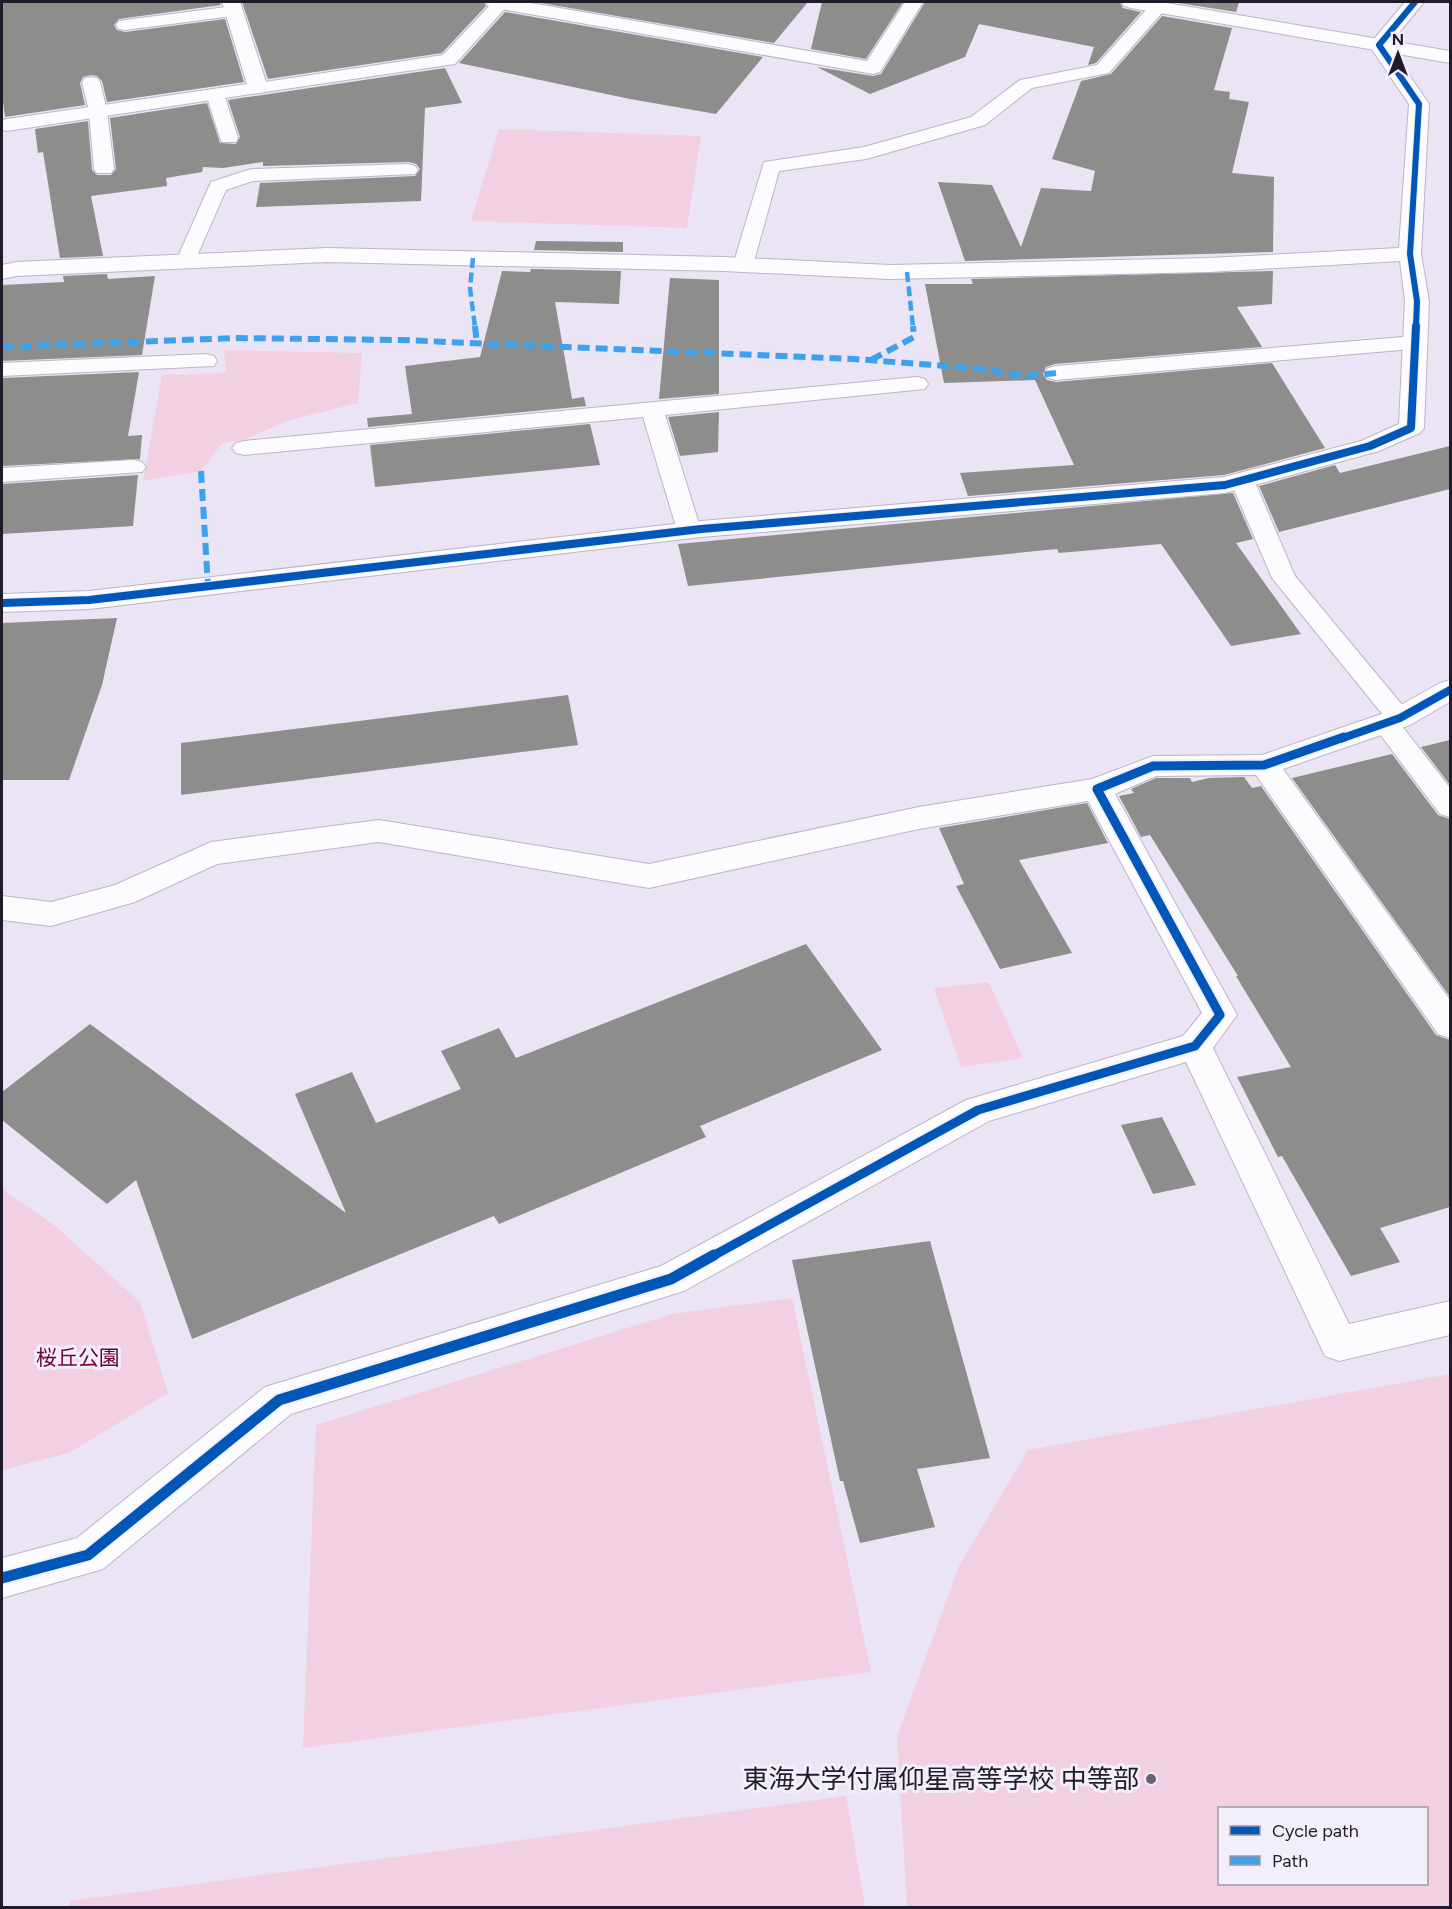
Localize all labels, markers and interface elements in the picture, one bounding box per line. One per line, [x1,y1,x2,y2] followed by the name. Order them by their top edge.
[1368,24,1428,84] north arrow
[1392,30,1404,49] text: N
[36,1345,120,1370] park label: 桜丘公園
[743,1763,1139,1795] place label: 東海大学付属仰星高等学校 中等部
[1144,1772,1158,1786] marker: 東海大学付属仰星高等学校 中等部
[1218,1807,1428,1885] legend
[1272,1820,1359,1842] text: Cycle path
[1272,1850,1308,1872] text: Path

